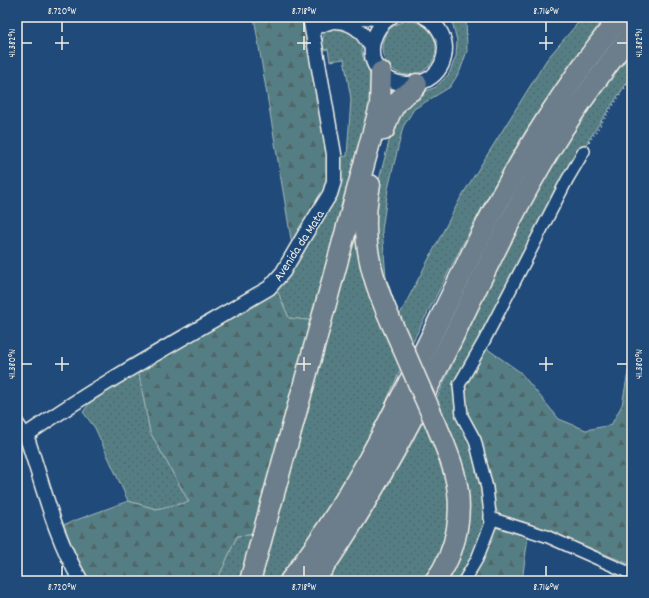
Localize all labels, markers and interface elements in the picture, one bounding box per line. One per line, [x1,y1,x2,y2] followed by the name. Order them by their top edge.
[48,5,76,19] text: 8.720°W
[292,5,317,19] text: 8.718°W
[533,5,559,19] text: 8.716°W
[6,28,20,57] text: 41.382°N
[633,28,647,57] text: 41.382°N
[270,206,331,286] street label: Avenida da Mata
[6,349,20,379] text: 41.380°N
[633,349,647,379] text: 41.380°N
[48,581,76,595] text: 8.720°W
[292,581,317,595] text: 8.718°W
[533,581,559,595] text: 8.716°W

